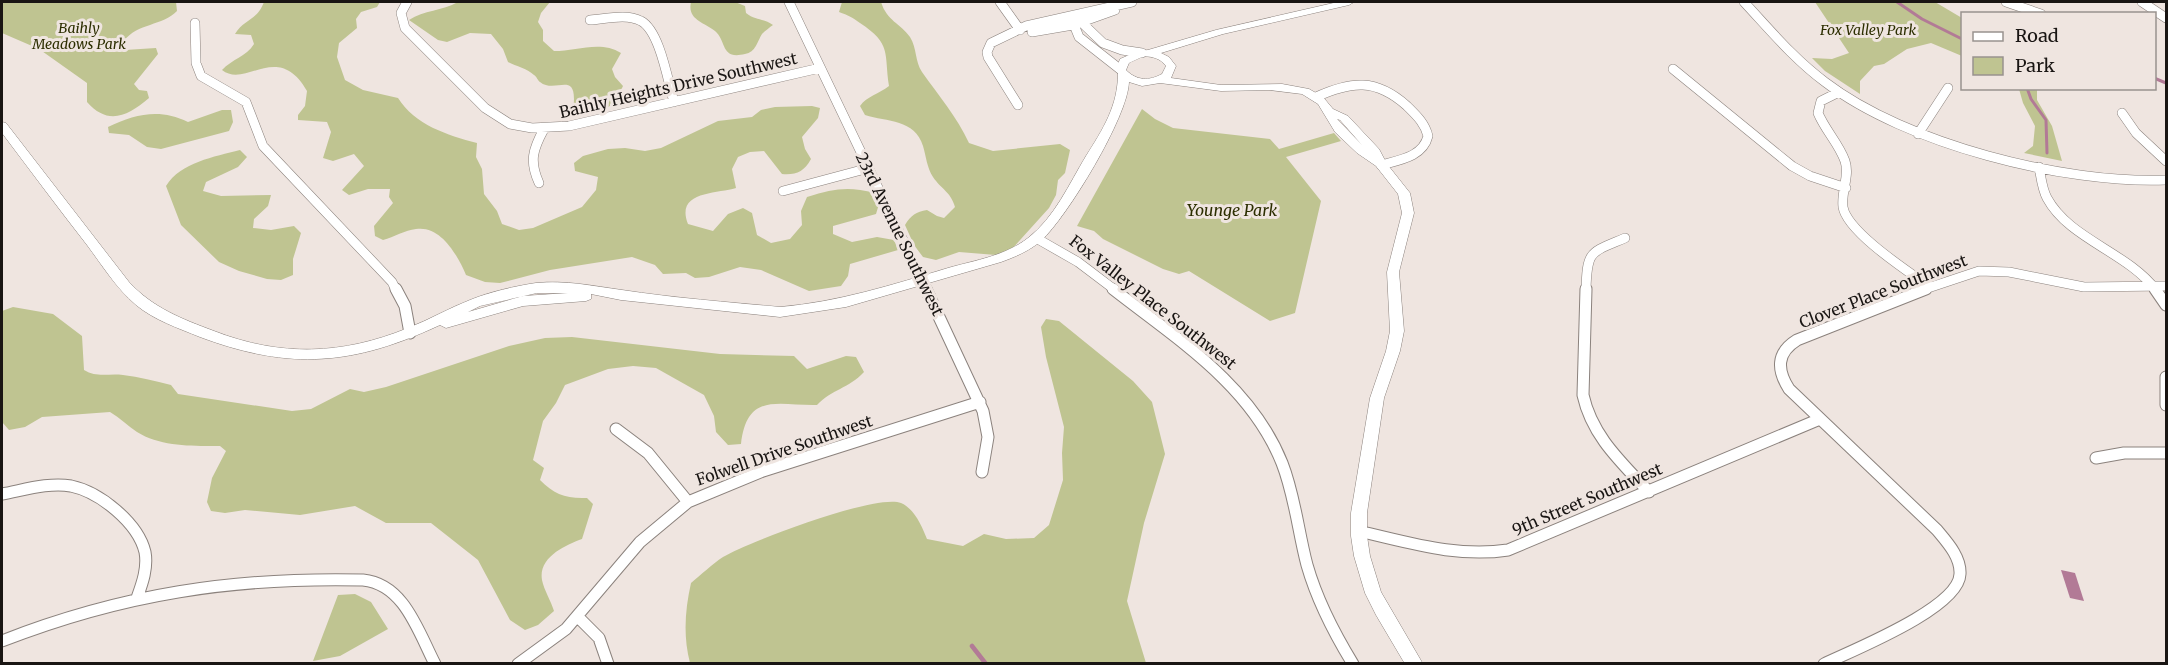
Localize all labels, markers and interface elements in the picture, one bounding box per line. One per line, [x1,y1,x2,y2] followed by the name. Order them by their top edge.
[1961,12,2156,90] legend
[31,19,126,53] park label: Baihly Meadows Park
[1819,21,1916,39] park label: Fox Valley Park
[2015,24,2059,47] text: Road
[557,48,800,122] street label: Baihly Heights Drive Southwest
[2015,54,2056,77] text: Park
[852,149,949,320] street label: 23rd Avenue Southwest
[1187,200,1277,220] park label: Younge Park
[1065,231,1241,374] street label: Fox Valley Place Southwest
[1796,249,1970,332] street label: Clover Place Southwest
[693,410,876,490] street label: Folwell Drive Southwest
[1509,458,1666,540] street label: 9th Street Southwest

